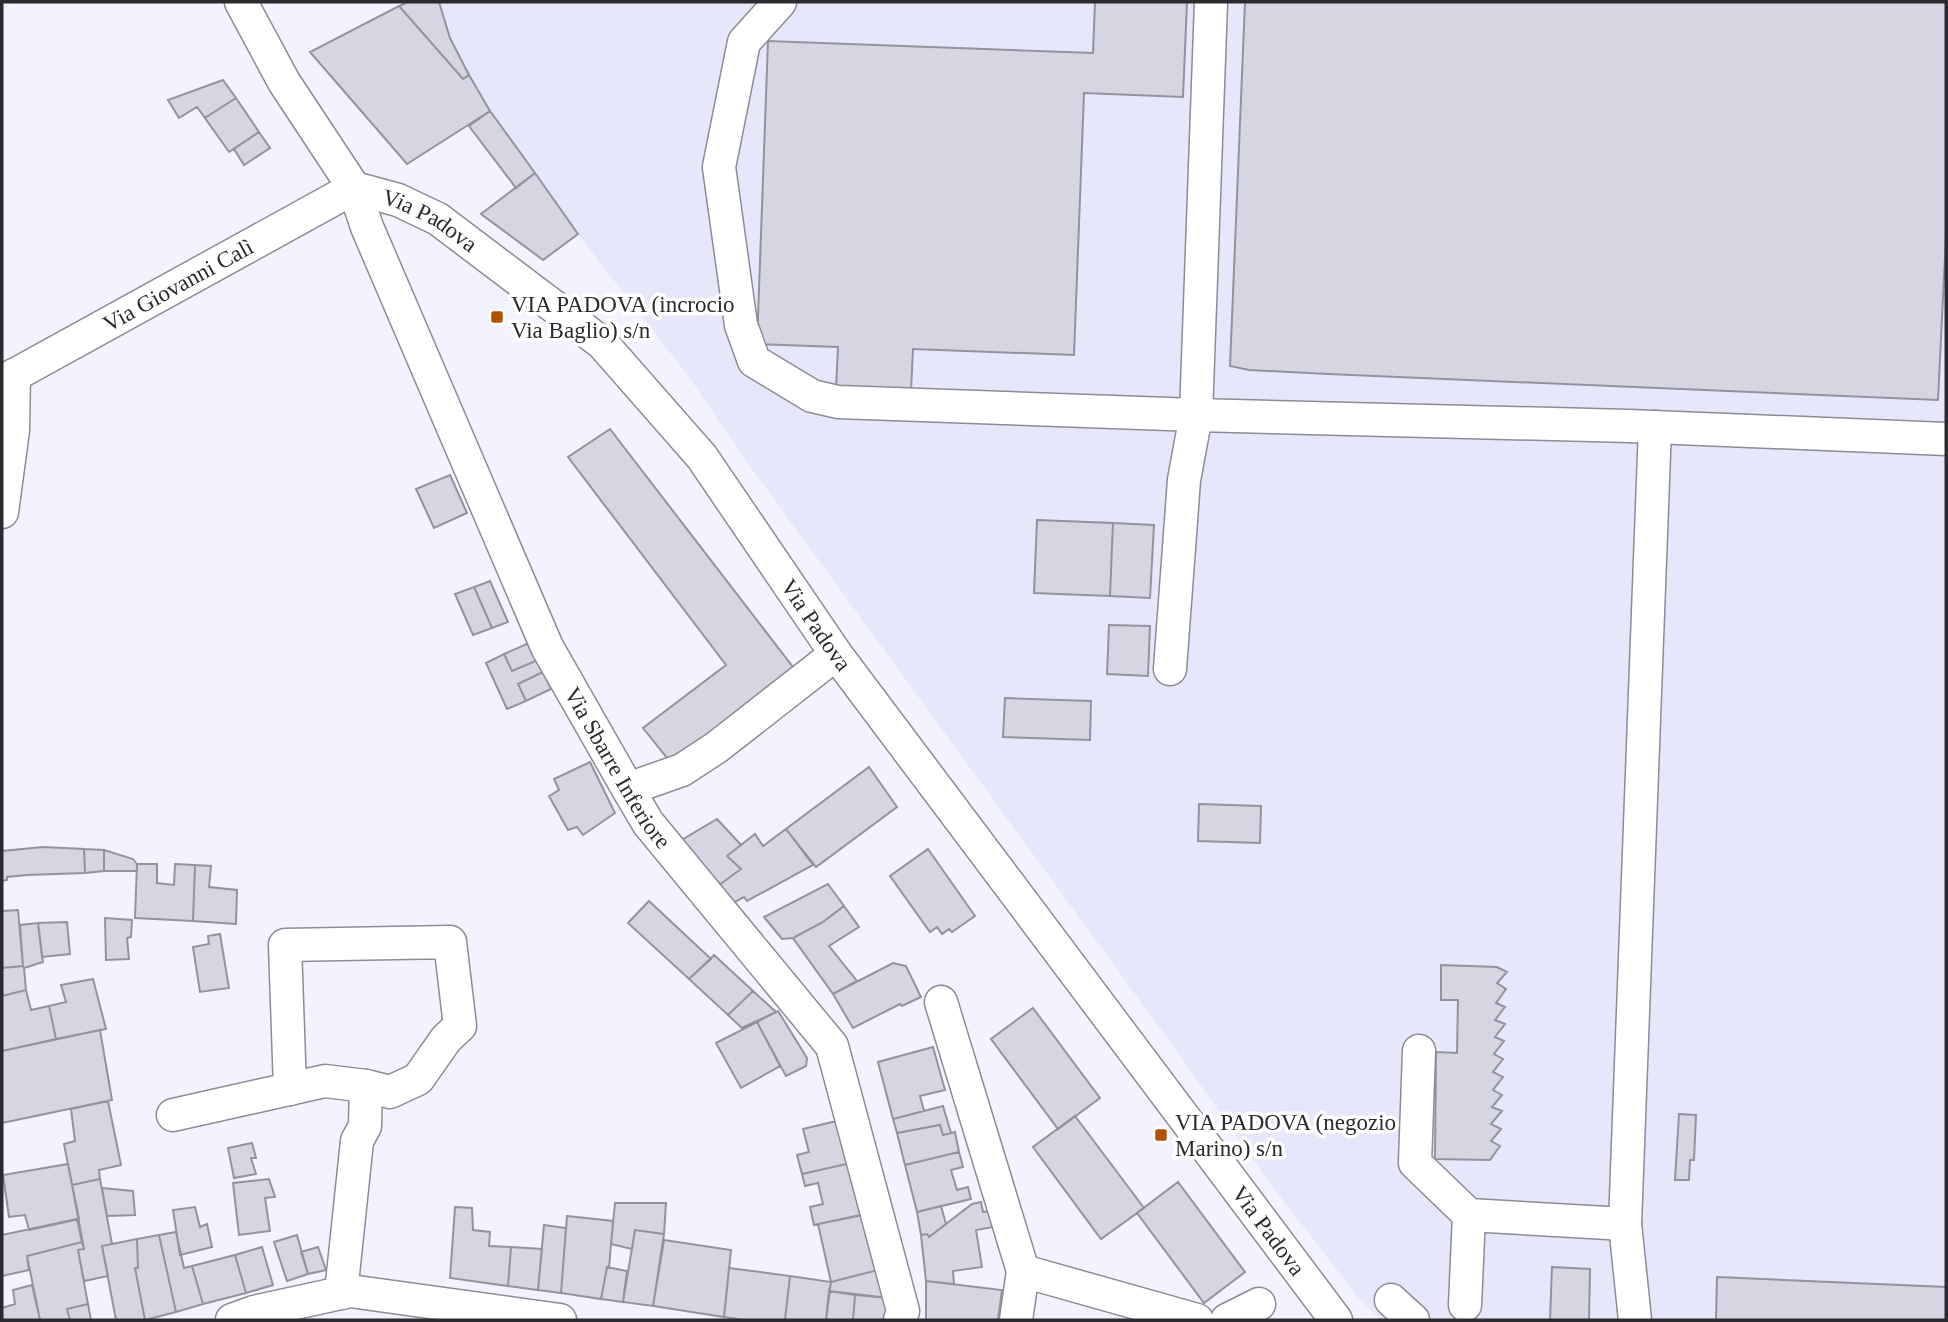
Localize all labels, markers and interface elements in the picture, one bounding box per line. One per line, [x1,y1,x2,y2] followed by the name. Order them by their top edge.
[380,184,482,257] street label: Via Padova
[99,234,257,336] street label: Via Giovanni Calì
[511,292,735,343] place label: VIA PADOVA (incrocio Via Baglio) s/n
[489,309,505,325] marker: VIA PADOVA (incrocio Via Baglio) s/n
[776,574,856,675] street label: Via Padova
[560,683,676,853] street label: Via Sbarre Inferiore
[1175,1110,1396,1161] place label: VIA PADOVA (negozio Marino) s/n
[1153,1127,1169,1143] marker: VIA PADOVA (negozio Marino) s/n
[1227,1181,1310,1280] street label: Via Padova

